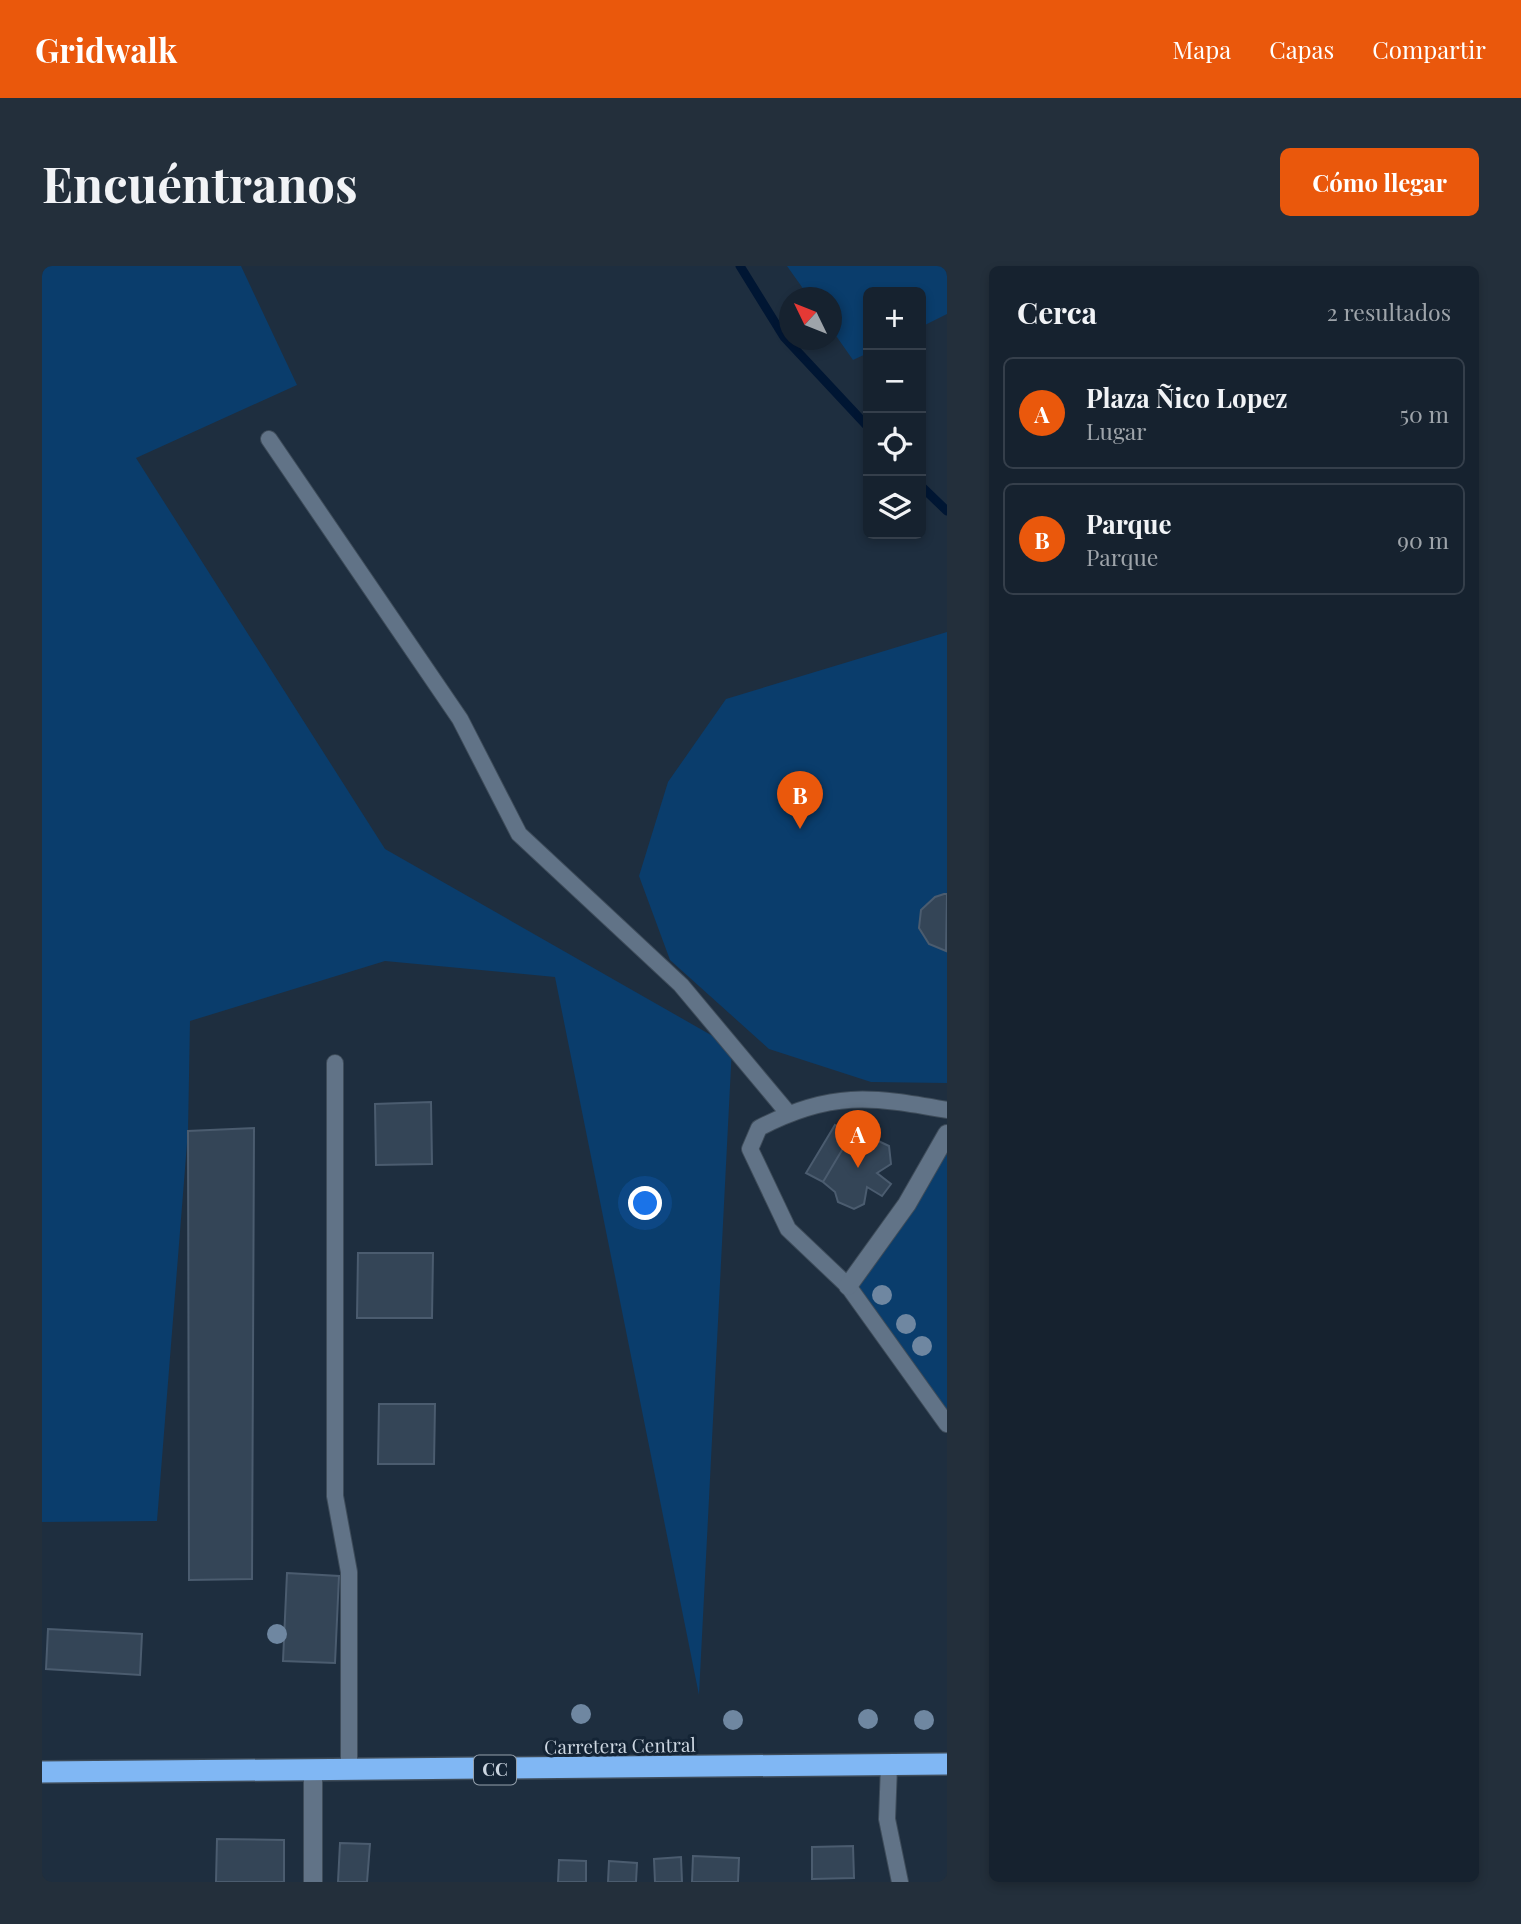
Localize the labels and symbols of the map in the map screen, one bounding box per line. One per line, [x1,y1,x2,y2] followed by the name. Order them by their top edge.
[779,287,842,350] north arrow
[777,771,823,829] pin: B
[835,1110,881,1168] pin: A
[628,1186,662,1220] your location
[544,1731,697,1759] street label: Carretera Central
[474,1756,516,1784] road number: CC

